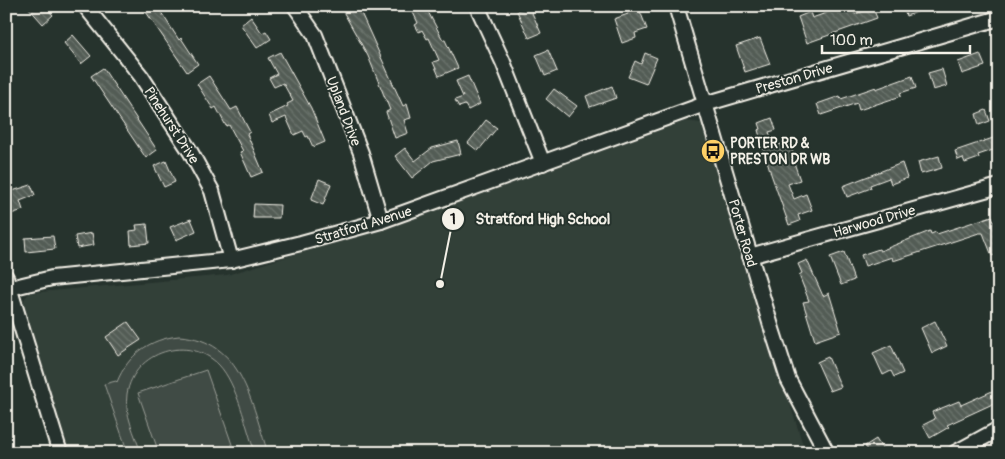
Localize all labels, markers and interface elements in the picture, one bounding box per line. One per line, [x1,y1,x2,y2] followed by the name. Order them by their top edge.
[822,22,970,54] scale bar
[830,31,873,50] text: 100 m
[754,59,835,98] street label: Preston Drive
[323,74,365,148] street label: Upland Drive
[140,84,203,167] street label: Pinehurst Drive
[730,135,830,168] place label: PORTER RD & PRESTON DR WB
[700,138,726,164] bus stop icon: PORTER RD & PRESTON DR WB
[725,197,760,269] street label: Porter Road
[831,202,917,241] street label: Harwood Drive
[313,203,414,248] street label: Stratford Avenue
[441,204,621,234] callout: Stratford High School
[450,210,456,229] text: 1
[476,210,610,229] text: Stratford High School

